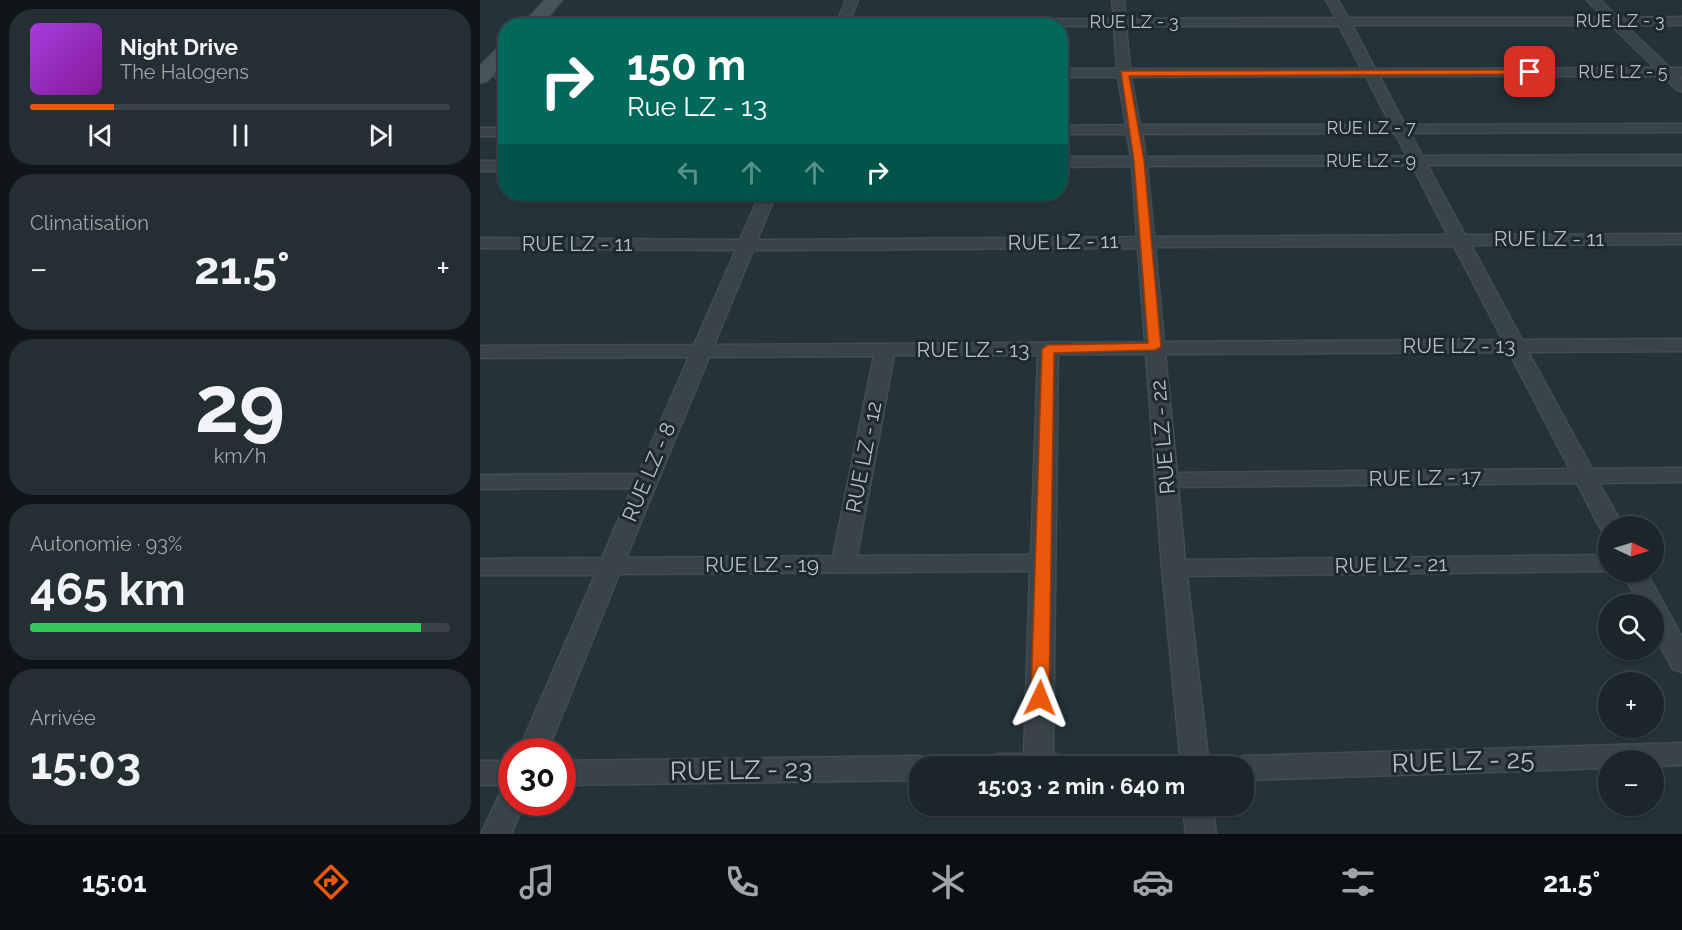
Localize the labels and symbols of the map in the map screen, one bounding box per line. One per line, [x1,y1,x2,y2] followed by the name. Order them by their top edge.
[1575,10,1665,31] street label: RUE LZ - 3
[1089,11,1179,32] street label: RUE LZ - 3
[1504,46,1555,97] pin
[1578,61,1668,82] street label: RUE LZ - 5
[1326,117,1416,138] street label: RUE LZ - 7
[1326,150,1416,171] street label: RUE LZ - 9
[1494,226,1604,251] street label: RUE LZ - 11
[1007,228,1119,255] street label: RUE LZ - 11
[522,231,632,256] street label: RUE LZ - 11
[1403,333,1515,358] street label: RUE LZ - 13
[917,337,1029,362] street label: RUE LZ - 13
[1145,379,1180,495] street label: RUE LZ - 22
[840,399,887,515] street label: RUE LZ - 12
[616,419,681,525] street label: RUE LZ - 8
[1368,464,1482,491] street label: RUE LZ - 17
[1598,516,1664,582] north arrow
[1334,551,1448,578] street label: RUE LZ - 21
[705,552,819,577] street label: RUE LZ - 19
[1008,666,1072,730] position arrow
[498,738,576,816] speed limit sign: 30
[1391,744,1535,778] street label: RUE LZ - 25
[670,754,812,786] street label: RUE LZ - 23

